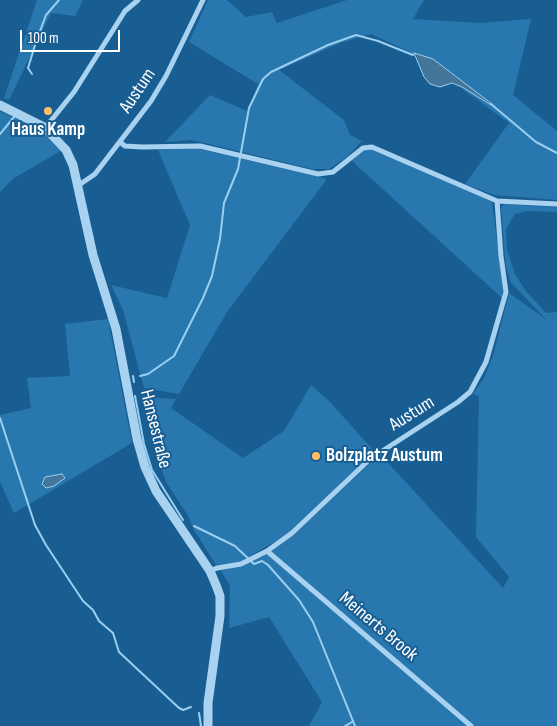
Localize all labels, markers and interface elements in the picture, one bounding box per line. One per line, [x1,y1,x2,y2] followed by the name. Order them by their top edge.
[22,20,122,52] scale bar
[28,29,59,48] text: 100 m
[115,64,161,118] street label: Austum
[42,105,54,117] marker: Haus Kamp
[11,119,85,141] place label: Haus Kamp
[134,387,176,471] street label: Hansestraße
[385,391,439,437] street label: Austum
[326,445,443,467] place label: Bolzplatz Austum
[310,450,322,462] marker: Bolzplatz Austum
[334,587,422,667] street label: Meinerts Brook

